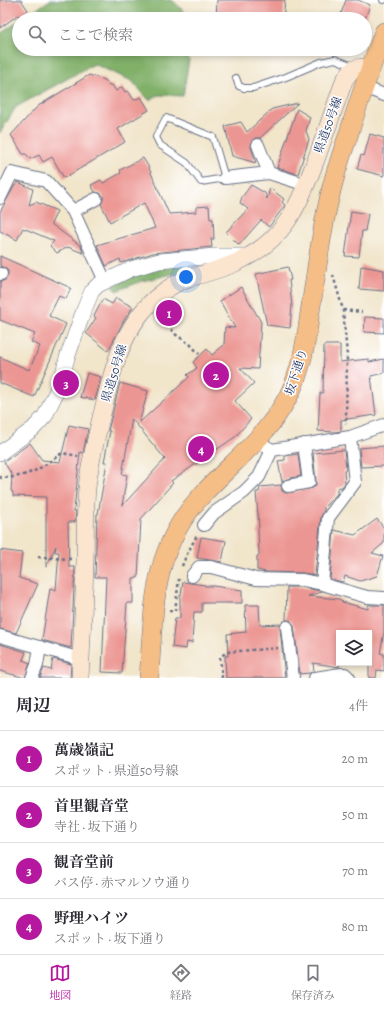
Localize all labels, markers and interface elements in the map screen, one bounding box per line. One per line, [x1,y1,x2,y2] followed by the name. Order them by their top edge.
[12,12,372,56] search box
[26,23,48,45] icon: search
[58,25,133,45] text: ここで検索
[310,94,346,156] street label: 県道50号線
[176,267,196,287] your location
[156,298,182,328] pin: 1
[98,342,130,404] street label: 県道50号線
[281,347,311,397] street label: 坂下通り
[203,360,229,390] pin: 2
[53,368,79,398] pin: 3
[188,434,214,464] pin: 4
[336,630,372,666] map controls
[336,630,372,666] button: layers
[16,694,50,717] text: 周辺
[349,697,368,714] text: 4件
[54,740,114,760] text: 萬歳嶺記
[27,750,31,767] text: 1
[342,750,368,767] text: 20 m
[54,762,178,779] text: スポット · 県道50号線
[54,796,129,816] text: 首里観音堂
[26,806,32,823] text: 2
[342,806,368,823] text: 50 m
[54,818,140,835] text: 寺社 · 坂下通り
[54,852,114,872] text: 観音堂前
[26,862,32,879] text: 3
[342,862,368,879] text: 70 m
[54,874,192,891] text: バス停 · 赤マルソウ通り
[54,908,129,928] text: 野理ハイツ
[26,918,32,935] text: 4
[341,918,368,935] text: 80 m
[54,930,166,947] text: スポット · 坂下通り
[49,962,71,1003] tab: 地図
[170,962,192,1003] tab: 経路
[291,962,335,1003] tab: 保存済み

